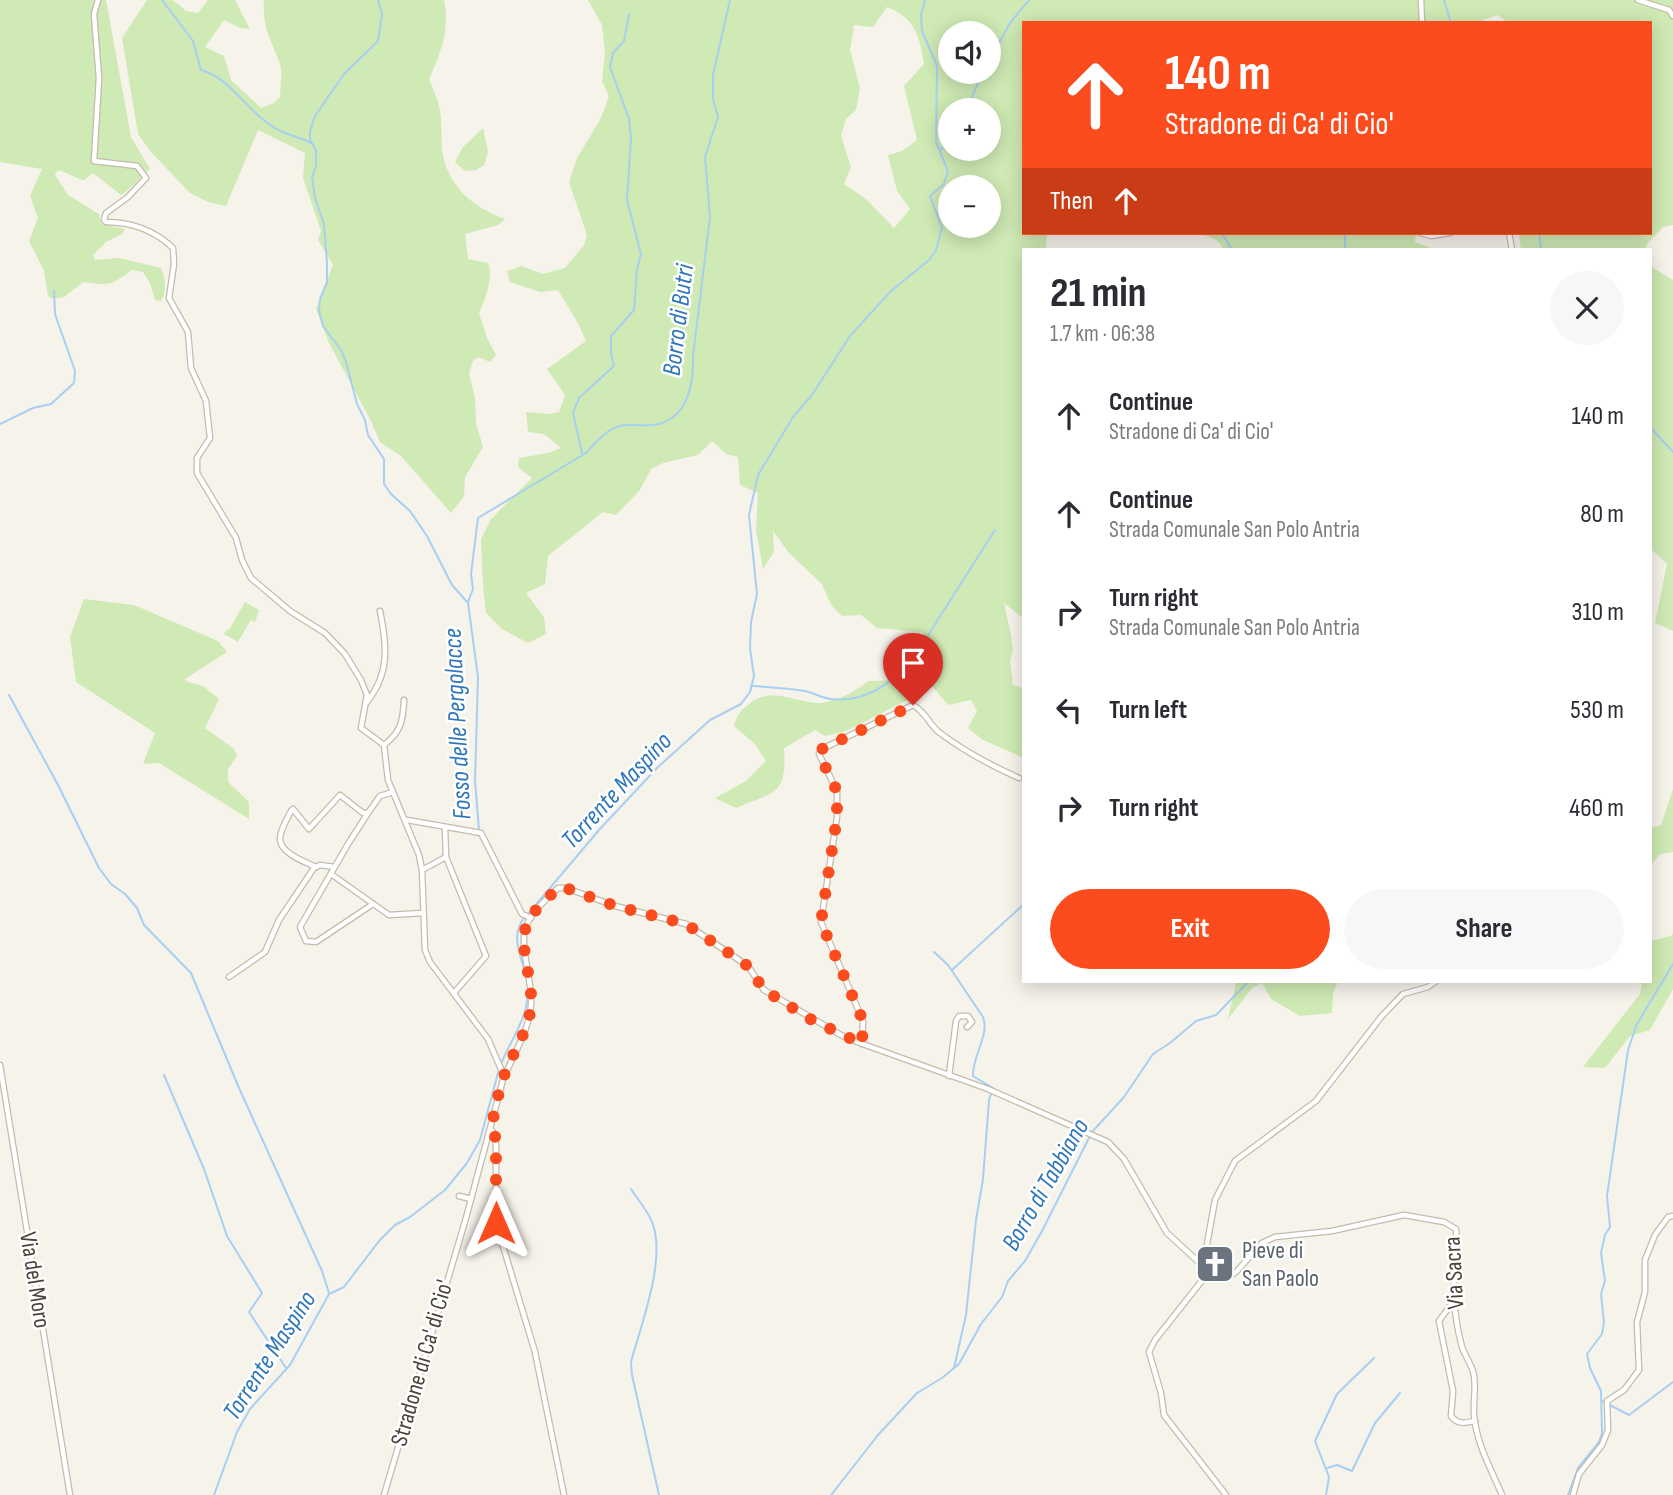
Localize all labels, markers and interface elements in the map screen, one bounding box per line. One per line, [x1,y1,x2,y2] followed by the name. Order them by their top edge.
[938,21,1001,238] map controls
[938,21,1001,84] button: sound
[1165,45,1271,104] text: 140 m
[1050,49,1141,140] icon: ahead
[938,98,1001,161] button: +
[1165,105,1394,144] text: Stradone di Ca' di Cio'
[938,175,1001,238] button: −
[1107,182,1145,220] icon: ahead
[1050,186,1093,217] text: Then
[657,261,701,377] water label: Borro di Butri
[1050,268,1147,319] text: 21 min
[1550,271,1624,345] button: close
[1050,320,1155,348] text: 1.7 km · 06:38
[1109,387,1193,418] text: Continue
[1050,397,1088,435] icon: ahead
[1572,401,1624,432] text: 140 m
[1109,418,1273,446] text: Stradone di Ca' di Cio'
[1109,485,1193,516] text: Continue
[1050,495,1088,533] icon: ahead
[1580,499,1624,530] text: 80 m
[1109,516,1360,544] text: Strada Comunale San Polo Antria
[1109,583,1198,614] text: Turn right
[1050,593,1088,631] icon: right
[1572,597,1624,628] text: 310 m
[1109,614,1360,642] text: Strada Comunale San Polo Antria
[438,627,478,821] water label: Fosso delle Pergolacce
[883,633,943,705] pin
[894,644,932,682] icon: arrive
[1050,691,1088,729] icon: left
[1109,695,1187,726] text: Turn left
[1570,695,1624,726] text: 530 m
[555,726,679,856] water label: Torrente Maspino
[1050,789,1088,827] icon: right
[1109,793,1198,824] text: Turn right
[1569,793,1624,824] text: 460 m
[1050,889,1330,969] button: Exit
[1344,889,1624,969] button: Share
[996,1113,1096,1256] water label: Borro di Tabbiano
[459,1186,533,1260] position arrow
[13,1230,57,1330] street label: Via del Moro
[1242,1236,1319,1293] place label: Pieve di San Paolo
[1438,1236,1470,1310] street label: Via Sacra
[1194,1243,1236,1285] church icon: Pieve di San Paolo
[384,1277,460,1449] street label: Stradone di Ca' di Cio'
[217,1285,324,1426] water label: Torrente Maspino

